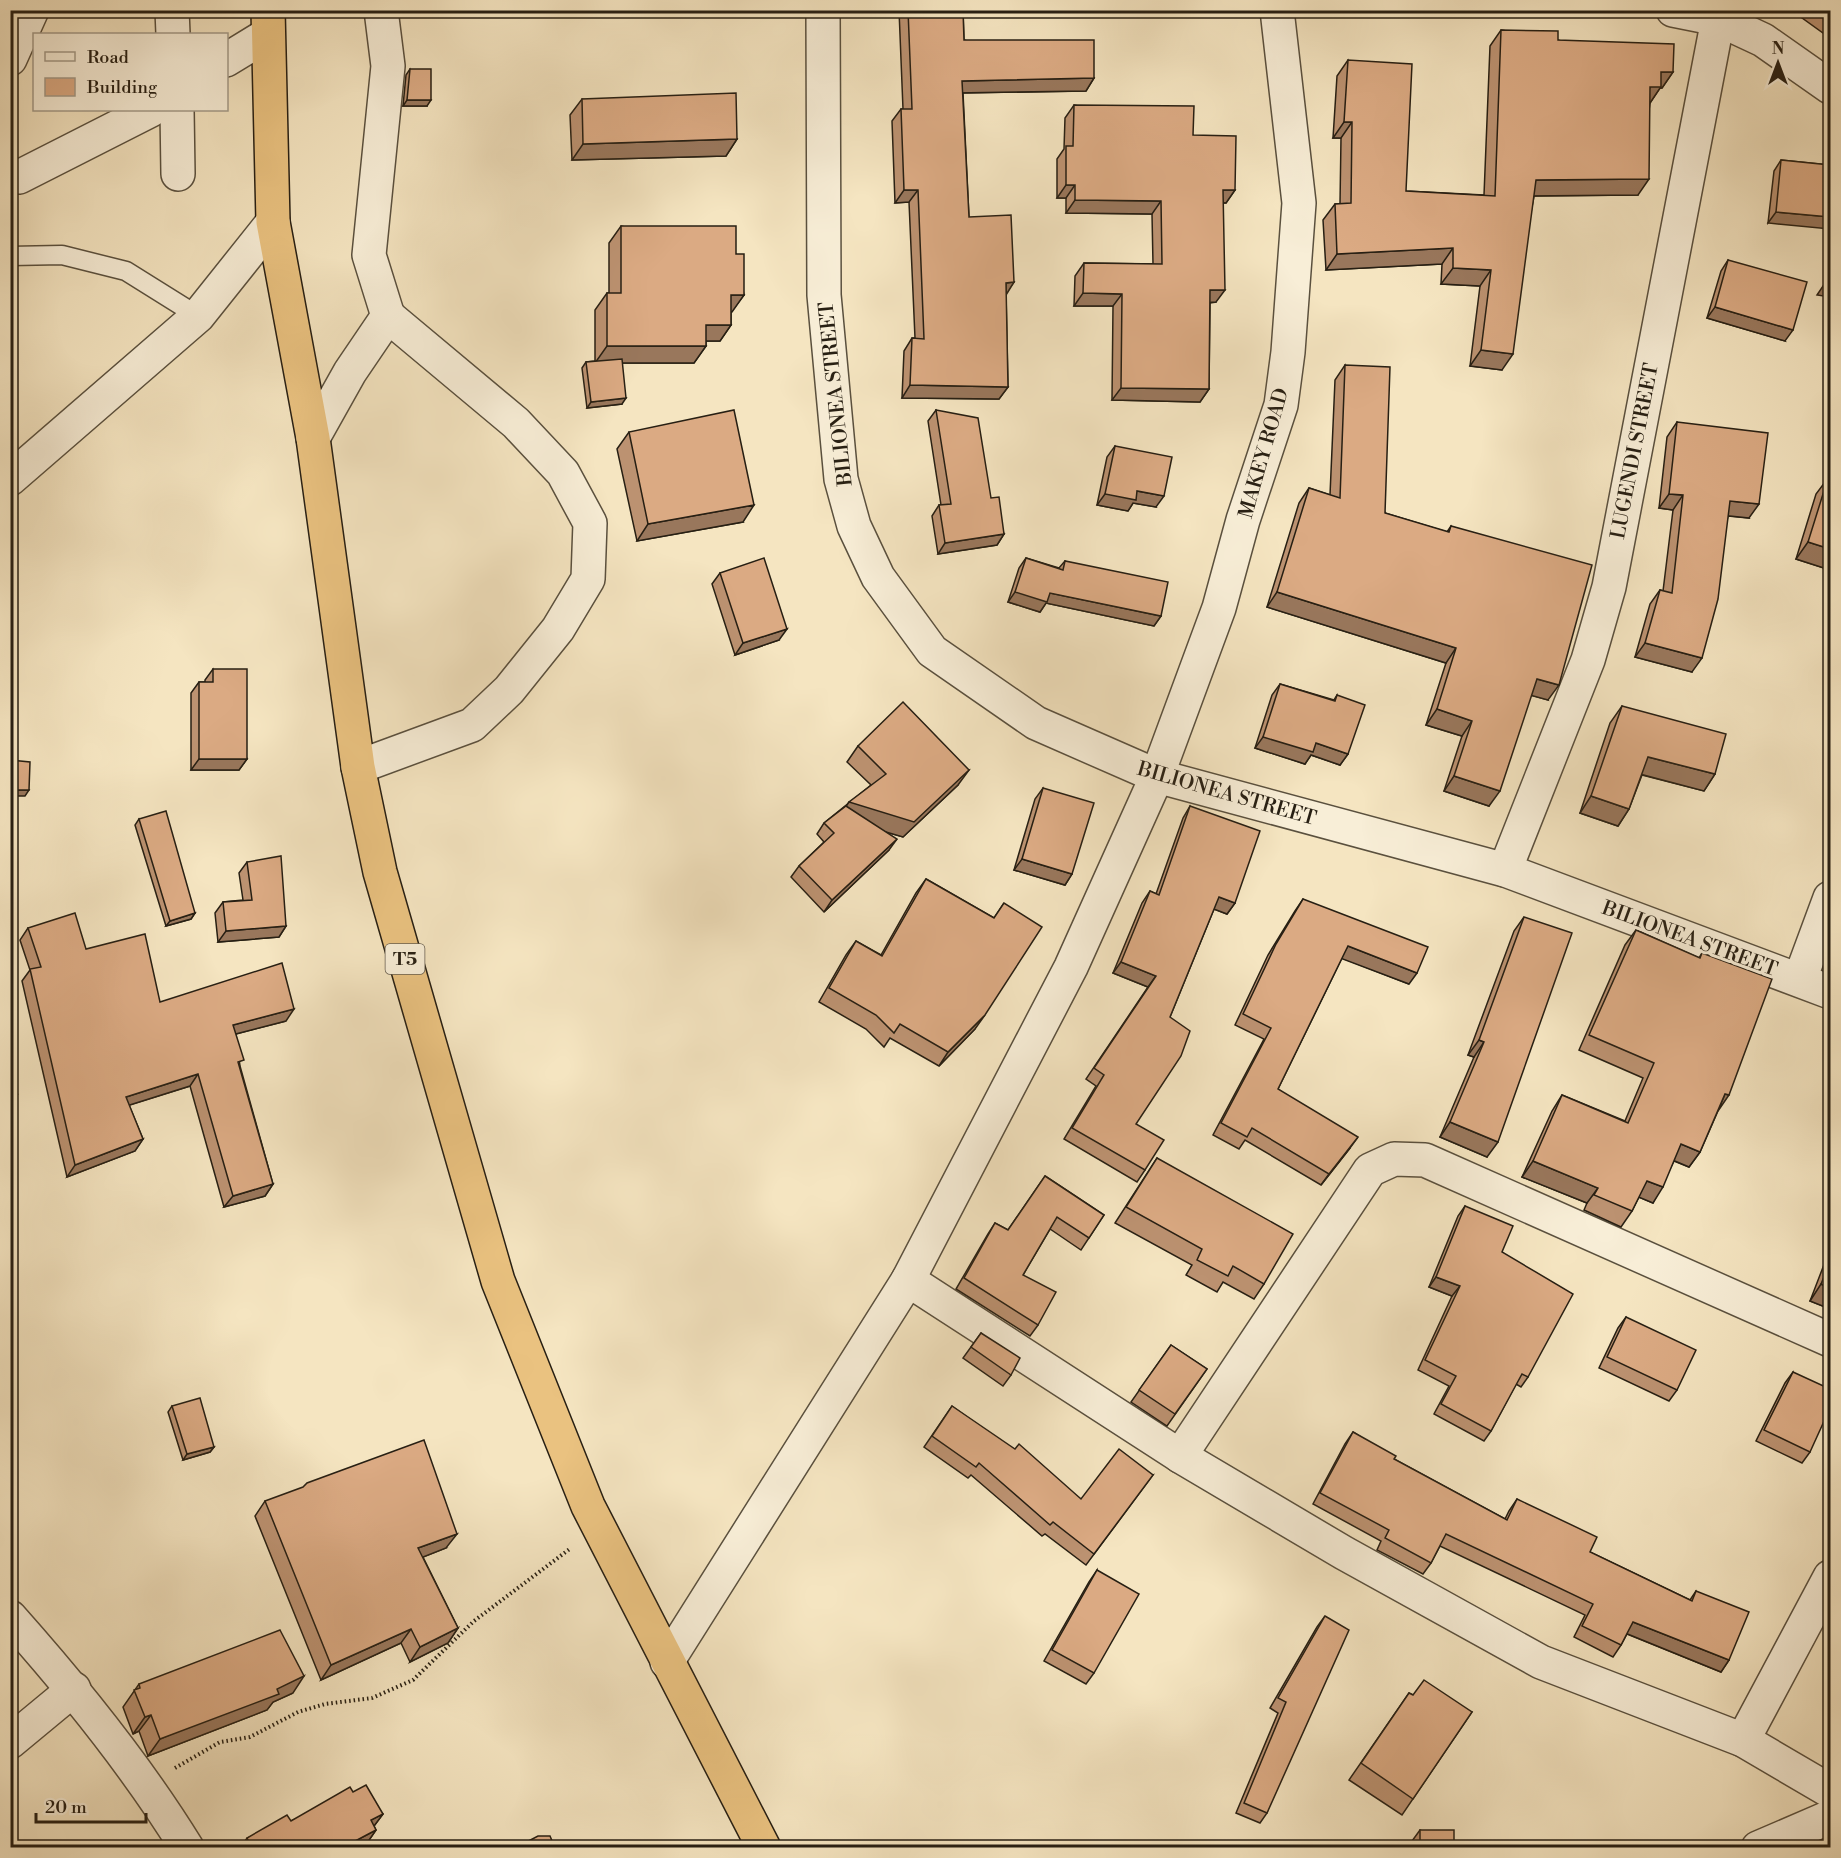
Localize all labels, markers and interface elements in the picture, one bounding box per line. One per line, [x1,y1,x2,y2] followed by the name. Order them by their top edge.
[33,33,228,111] legend
[1748,33,1808,93] north arrow
[1772,39,1785,59] text: N
[87,46,130,69] text: Road
[86,76,158,99] text: Building
[814,301,859,488] street label: BILIONEA STREET
[1606,361,1665,541] street label: LUGENDI STREET
[1234,385,1295,522] street label: MAKEY ROAD
[1133,757,1319,832] street label: BILIONEA STREET
[1597,896,1781,983] street label: BILIONEA STREET
[386,944,424,974] road number: T5
[36,1786,146,1824] scale bar
[45,1796,87,1819] text: 20 m

